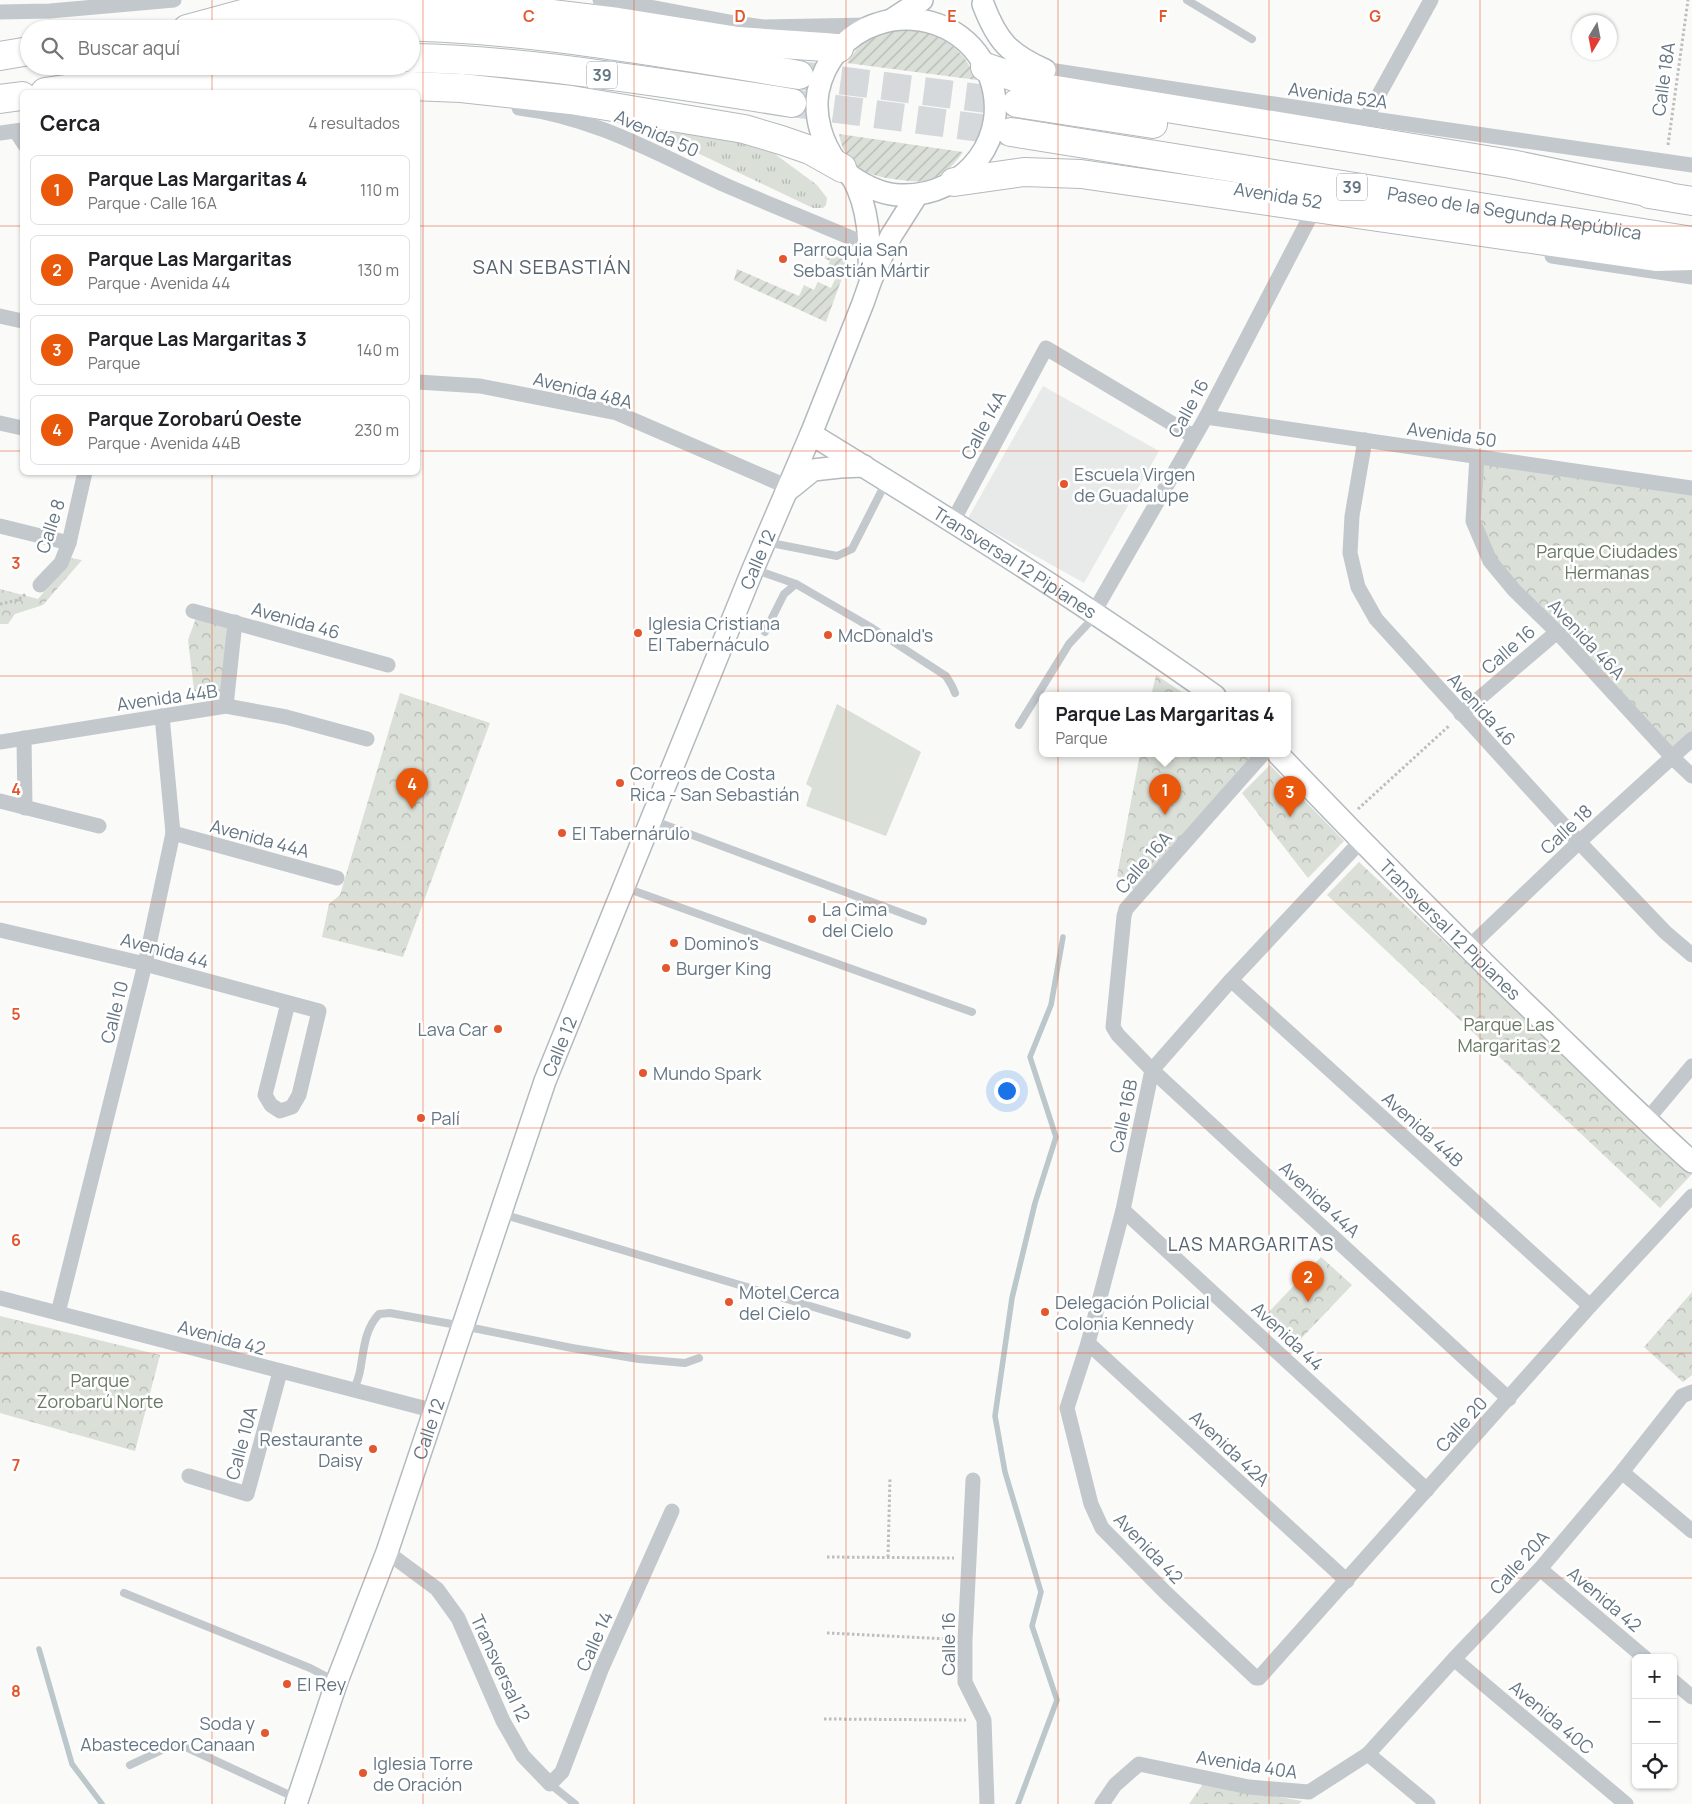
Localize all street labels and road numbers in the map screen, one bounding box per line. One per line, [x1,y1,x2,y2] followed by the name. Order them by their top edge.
[1646,40,1680,117] street label: Calle 18A
[587,62,617,88] road number: 39
[1287,76,1390,114] street label: Avenida 52A
[611,104,703,162] street label: Avenida 50
[1337,173,1367,200] road number: 39
[1232,176,1324,214] street label: Avenida 52
[1386,180,1643,245] street label: Paseo de la Segunda República
[531,366,636,414] street label: Avenida 48A
[1162,374,1214,442] street label: Calle 16
[955,386,1011,464] street label: Calle 14A
[1406,416,1498,452] street label: Avenida 50
[30,496,70,556] street label: Calle 8
[929,501,1102,624] street label: Transversal 12 Pipianes
[734,526,781,593] street label: Calle 12
[1543,593,1631,685] street label: Avenida 46A
[249,596,343,644] street label: Avenida 46
[1476,619,1540,679] street label: Calle 16
[1443,667,1521,751] street label: Avenida 46
[115,678,219,716] street label: Avenida 44B
[1535,799,1597,859] street label: Calle 18
[208,813,313,863] street label: Avenida 44A
[1109,825,1177,898] street label: Calle 16A
[1375,854,1526,1005] street label: Transversal 12 Pipianes
[118,927,212,973] street label: Avenida 44
[95,978,133,1046] street label: Calle 10
[536,1013,582,1080] street label: Calle 12
[1104,1077,1142,1155] street label: Calle 16B
[1377,1086,1469,1172] street label: Avenida 44B
[1275,1155,1366,1243] street label: Avenida 44A
[1247,1296,1329,1376] street label: Avenida 44
[176,1314,268,1360] street label: Avenida 42
[1430,1391,1492,1457] street label: Calle 20
[407,1395,450,1462] street label: Calle 12
[220,1403,262,1482] street label: Calle 10A
[1185,1405,1275,1492] street label: Avenida 42A
[1109,1507,1189,1589] street label: Avenida 42
[1484,1525,1554,1599] street label: Calle 20A
[1563,1561,1647,1637] street label: Avenida 42
[570,1607,618,1675] street label: Calle 14
[466,1610,536,1726] street label: Transversal 12
[936,1612,960,1676] street label: Calle 16
[1505,1675,1599,1759] street label: Avenida 40C
[1195,1744,1300,1784] street label: Avenida 40A

